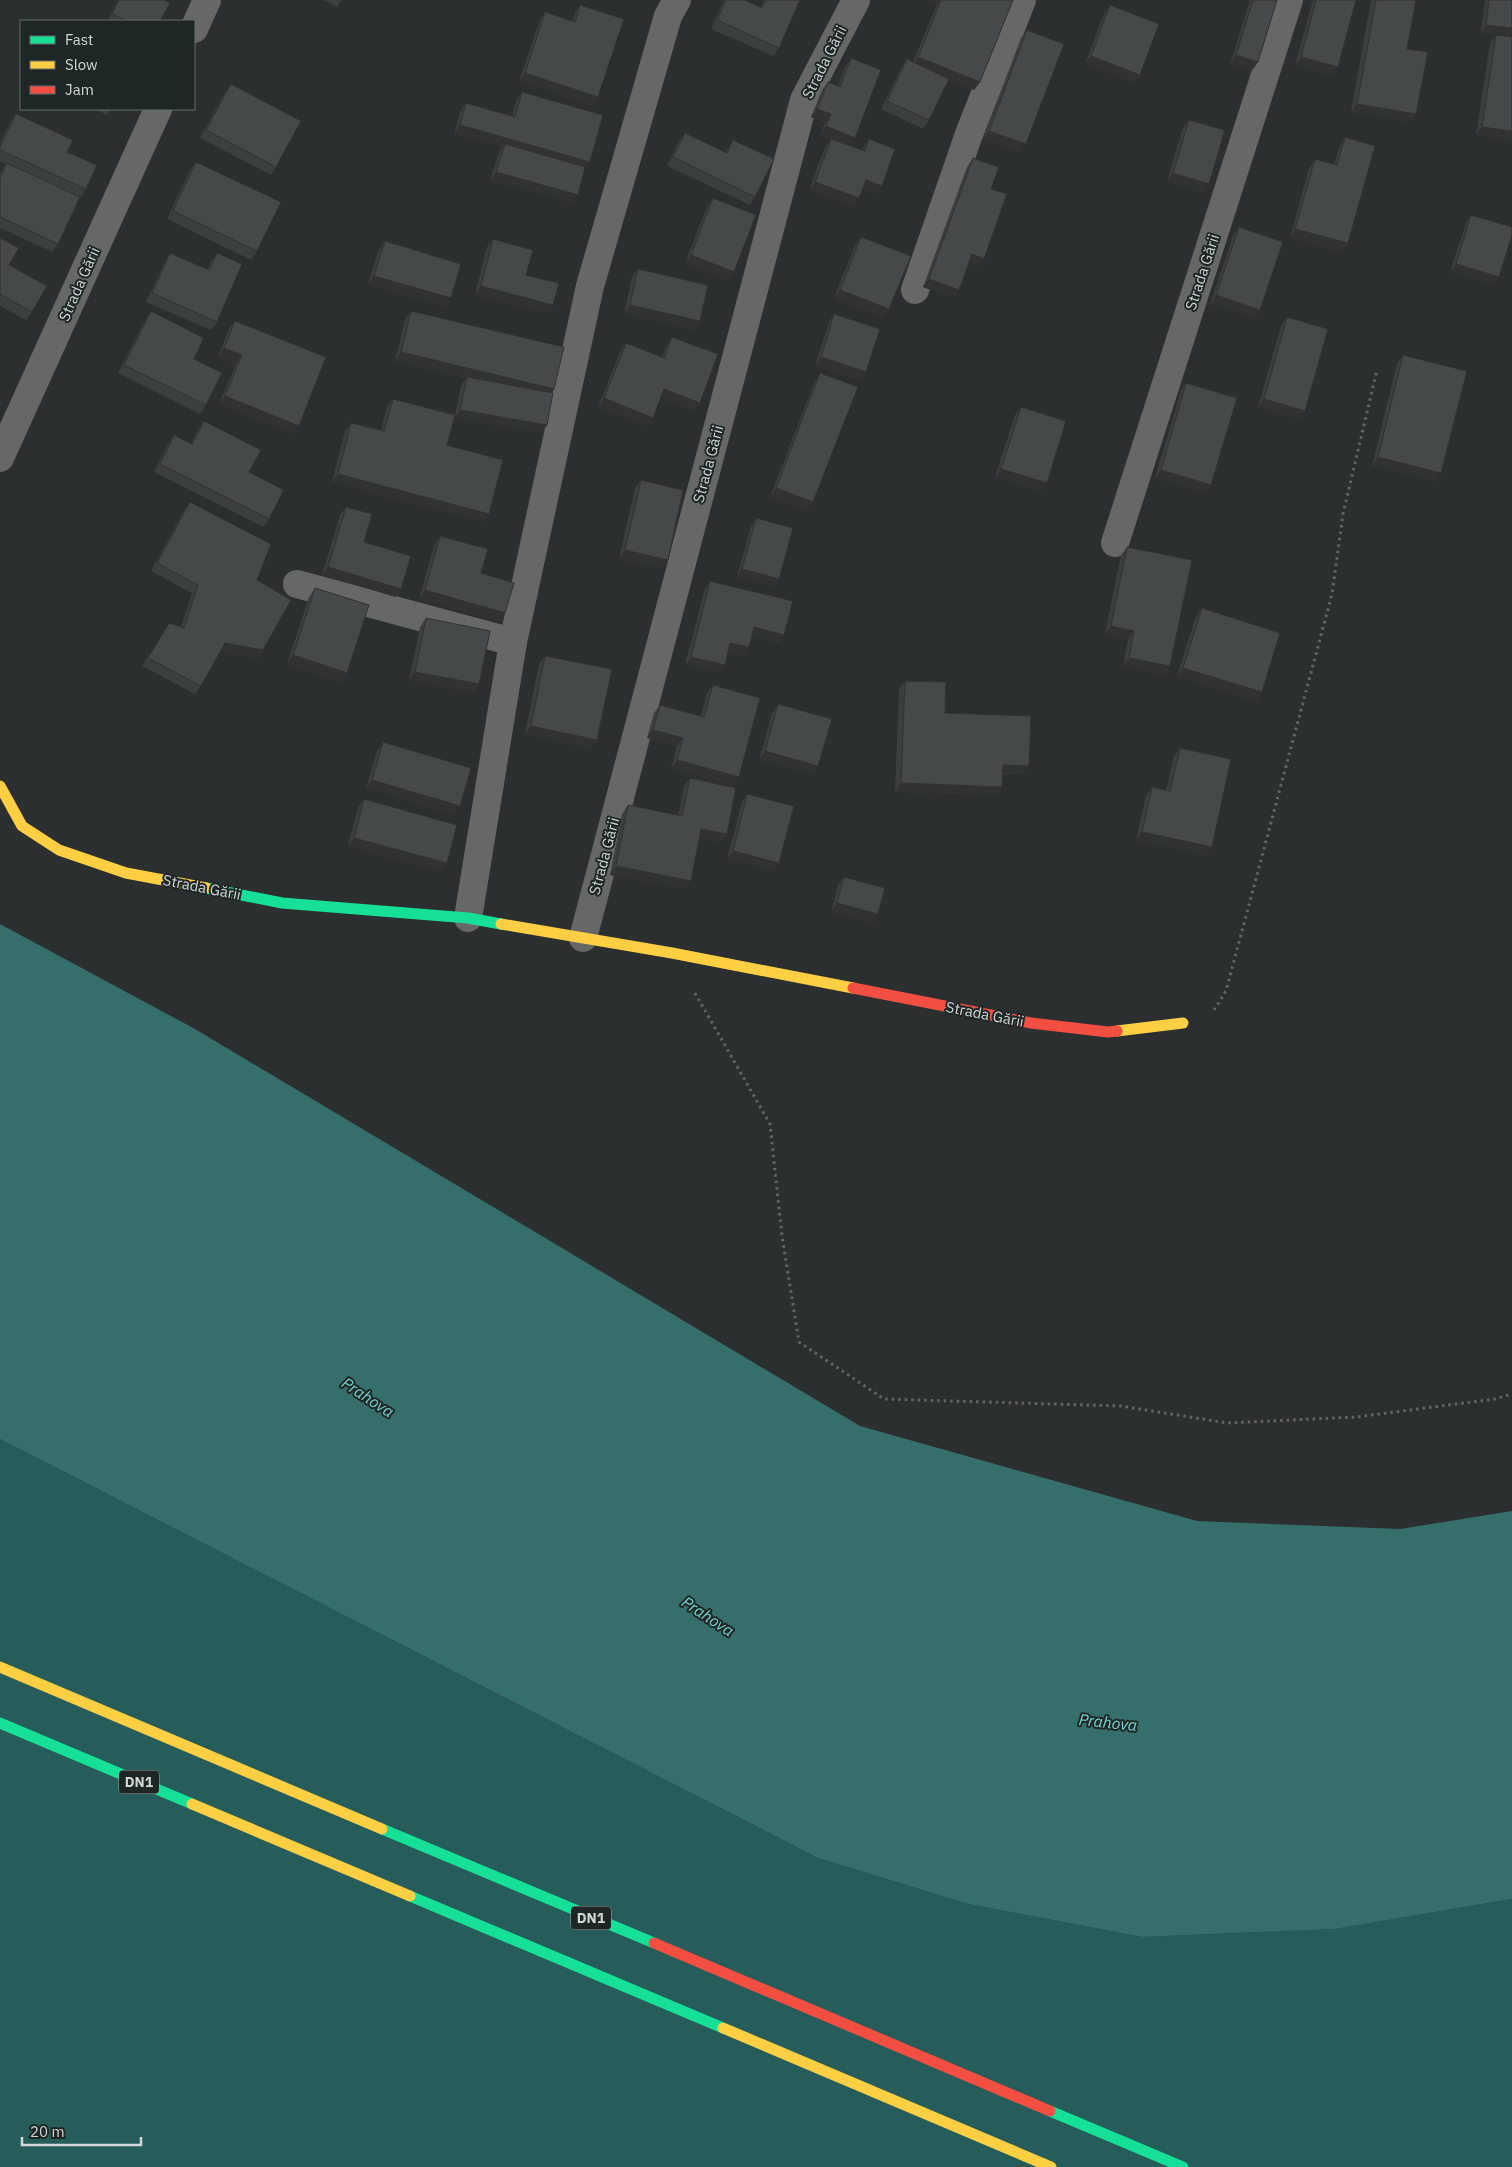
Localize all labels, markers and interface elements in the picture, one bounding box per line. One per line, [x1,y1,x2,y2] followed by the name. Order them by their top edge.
[20,20,195,110] legend
[798,22,850,102] street label: Strada Gării
[65,30,93,49] text: Fast
[65,55,98,74] text: Slow
[65,80,94,99] text: Jam
[1181,231,1223,313] street label: Strada Gării
[54,244,104,324] street label: Strada Gării
[689,423,727,505] street label: Strada Gării
[585,815,623,897] street label: Strada Gării
[161,870,243,904] street label: Strada Gării
[944,997,1026,1031] street label: Strada Gării
[338,1373,398,1421] water label: Prahova
[678,1592,738,1640] water label: Prahova
[1078,1709,1138,1735] water label: Prahova
[119,1770,159,1794] road number: DN1
[571,1906,611,1930] road number: DN1
[22,2114,141,2146] scale bar
[30,2122,65,2141] text: 20 m

